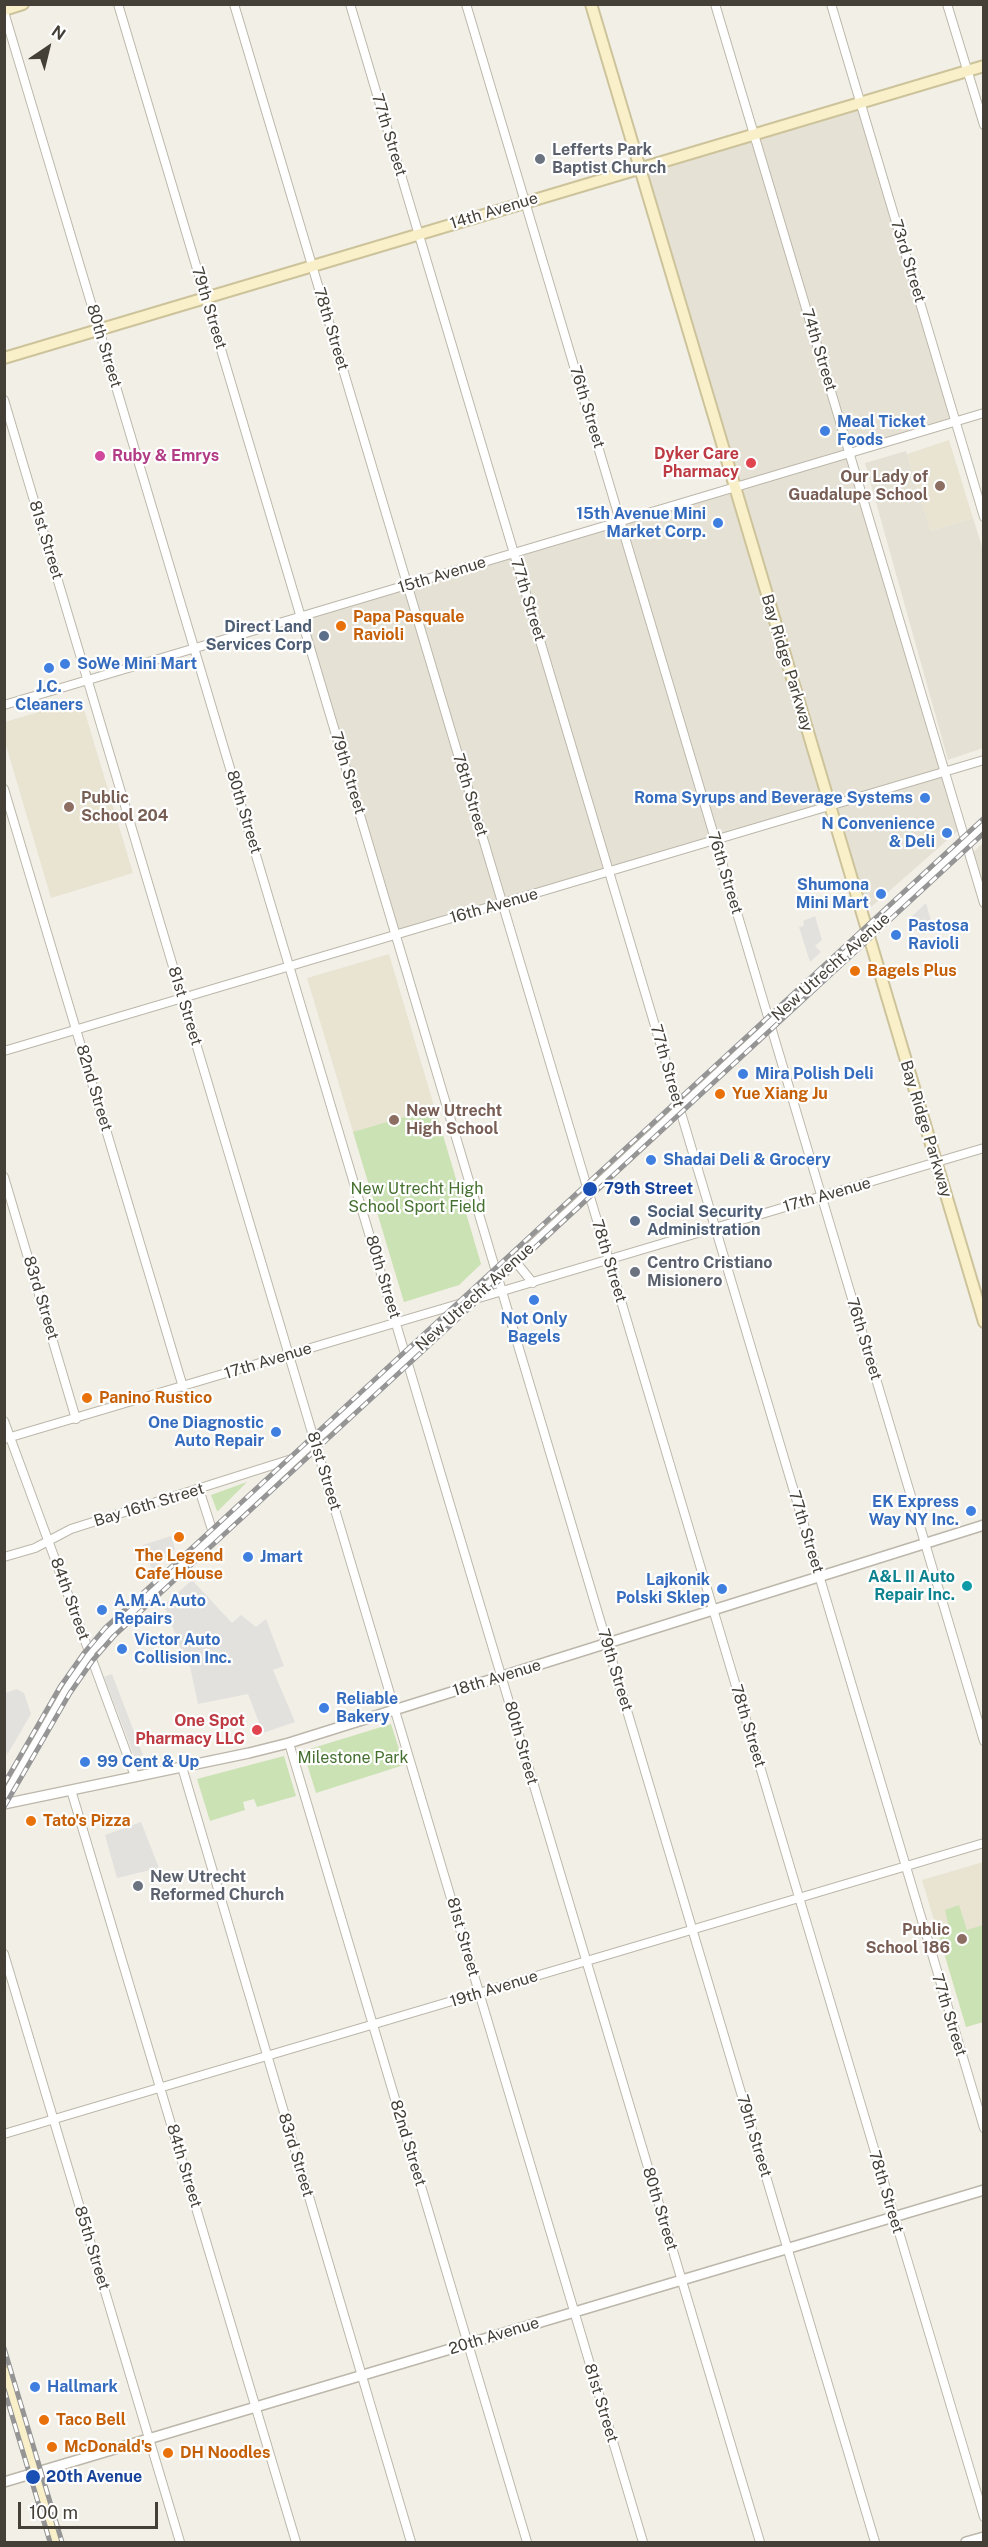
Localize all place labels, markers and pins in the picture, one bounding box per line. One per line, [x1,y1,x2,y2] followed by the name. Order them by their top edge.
[552,140,666,178] place label: Lefferts Park Baptist Church
[533,152,547,166] marker: Lefferts Park Baptist Church
[837,412,926,450] place label: Meal Ticket Foods
[818,424,832,438] marker: Meal Ticket Foods
[654,444,739,482] place label: Dyker Care Pharmacy
[112,446,219,466] place label: Ruby & Emrys
[93,449,107,463] marker: Ruby & Emrys
[744,456,758,470] marker: Dyker Care Pharmacy
[788,467,928,505] place label: Our Lady of Guadalupe School
[933,479,947,493] marker: Our Lady of Guadalupe School
[576,504,706,542] place label: 15th Avenue Mini Market Corp.
[711,516,725,530] marker: 15th Avenue Mini Market Corp.
[353,607,465,645] place label: Papa Pasquale Ravioli
[205,617,312,655] place label: Direct Land Services Corp
[334,619,348,633] marker: Papa Pasquale Ravioli
[317,629,331,643] marker: Direct Land Services Corp
[77,654,197,674] place label: SoWe Mini Mart
[58,657,72,671] marker: SoWe Mini Mart
[42,661,56,675] marker: J.C. Cleaners
[15,677,83,715] place label: J.C. Cleaners
[81,788,168,826] place label: Public School 204
[634,788,913,808] place label: Roma Syrups and Beverage Systems
[918,791,932,805] marker: Roma Syrups and Beverage Systems
[62,800,76,814] marker: Public School 204
[821,814,935,852] place label: N Convenience & Deli
[940,826,954,840] marker: N Convenience & Deli
[796,875,869,913] place label: Shumona Mini Mart
[874,887,888,901] marker: Shumona Mini Mart
[908,916,969,954] place label: Pastosa Ravioli
[889,928,903,942] marker: Pastosa Ravioli
[867,961,957,981] place label: Bagels Plus
[848,964,862,978] marker: Bagels Plus
[755,1064,874,1084] place label: Mira Polish Deli
[736,1067,750,1081] marker: Mira Polish Deli
[732,1084,828,1104] place label: Yue Xiang Ju
[713,1087,727,1101] marker: Yue Xiang Ju
[406,1101,502,1139] place label: New Utrecht High School
[387,1113,401,1127] marker: New Utrecht High School
[663,1150,831,1170] place label: Shadai Deli & Grocery
[644,1153,658,1167] marker: Shadai Deli & Grocery
[604,1179,693,1199] place label: 79th Street
[581,1180,599,1198] marker: 79th Street
[647,1202,763,1240] place label: Social Security Administration
[628,1214,642,1228] marker: Social Security Administration
[647,1253,772,1291] place label: Centro Cristiano Misionero
[628,1265,642,1279] marker: Centro Cristiano Misionero
[527,1293,541,1307] marker: Not Only Bagels
[501,1309,567,1347] place label: Not Only Bagels
[99,1388,212,1408] place label: Panino Rustico
[80,1391,94,1405] marker: Panino Rustico
[148,1413,264,1451] place label: One Diagnostic Auto Repair
[269,1425,283,1439] marker: One Diagnostic Auto Repair
[869,1492,959,1530] place label: EK Express Way NY Inc.
[964,1504,978,1518] marker: EK Express Way NY Inc.
[172,1530,186,1544] marker: The Legend Cafe House
[135,1546,223,1584] place label: The Legend Cafe House
[260,1547,303,1567] place label: Jmart
[241,1550,255,1564] marker: Jmart
[868,1567,955,1605] place label: A&L II Auto Repair Inc.
[616,1570,710,1608] place label: Lajkonik Polski Sklep
[960,1579,974,1593] marker: A&L II Auto Repair Inc.
[715,1582,729,1596] marker: Lajkonik Polski Sklep
[114,1591,206,1629] place label: A.M.A. Auto Repairs
[95,1603,109,1617] marker: A.M.A. Auto Repairs
[134,1630,232,1668] place label: Victor Auto Collision Inc.
[115,1642,129,1656] marker: Victor Auto Collision Inc.
[336,1689,398,1727] place label: Reliable Bakery
[317,1701,331,1715] marker: Reliable Bakery
[135,1711,245,1749] place label: One Spot Pharmacy LLC
[250,1723,264,1737] marker: One Spot Pharmacy LLC
[97,1752,199,1772] place label: 99 Cent & Up
[78,1755,92,1769] marker: 99 Cent & Up
[43,1811,131,1831] place label: Tato's Pizza
[24,1814,38,1828] marker: Tato's Pizza
[150,1867,284,1905] place label: New Utrecht Reformed Church
[131,1879,145,1893] marker: New Utrecht Reformed Church
[865,1920,950,1958] place label: Public School 186
[955,1932,969,1946] marker: Public School 186
[47,2377,118,2397] place label: Hallmark
[28,2380,42,2394] marker: Hallmark
[56,2410,126,2430] place label: Taco Bell
[37,2413,51,2427] marker: Taco Bell
[64,2437,152,2457] place label: McDonald's
[45,2440,59,2454] marker: McDonald's
[180,2443,270,2463] place label: DH Noodles
[161,2446,175,2460] marker: DH Noodles
[46,2467,142,2487] place label: 20th Avenue
[24,2468,42,2486] marker: 20th Avenue

